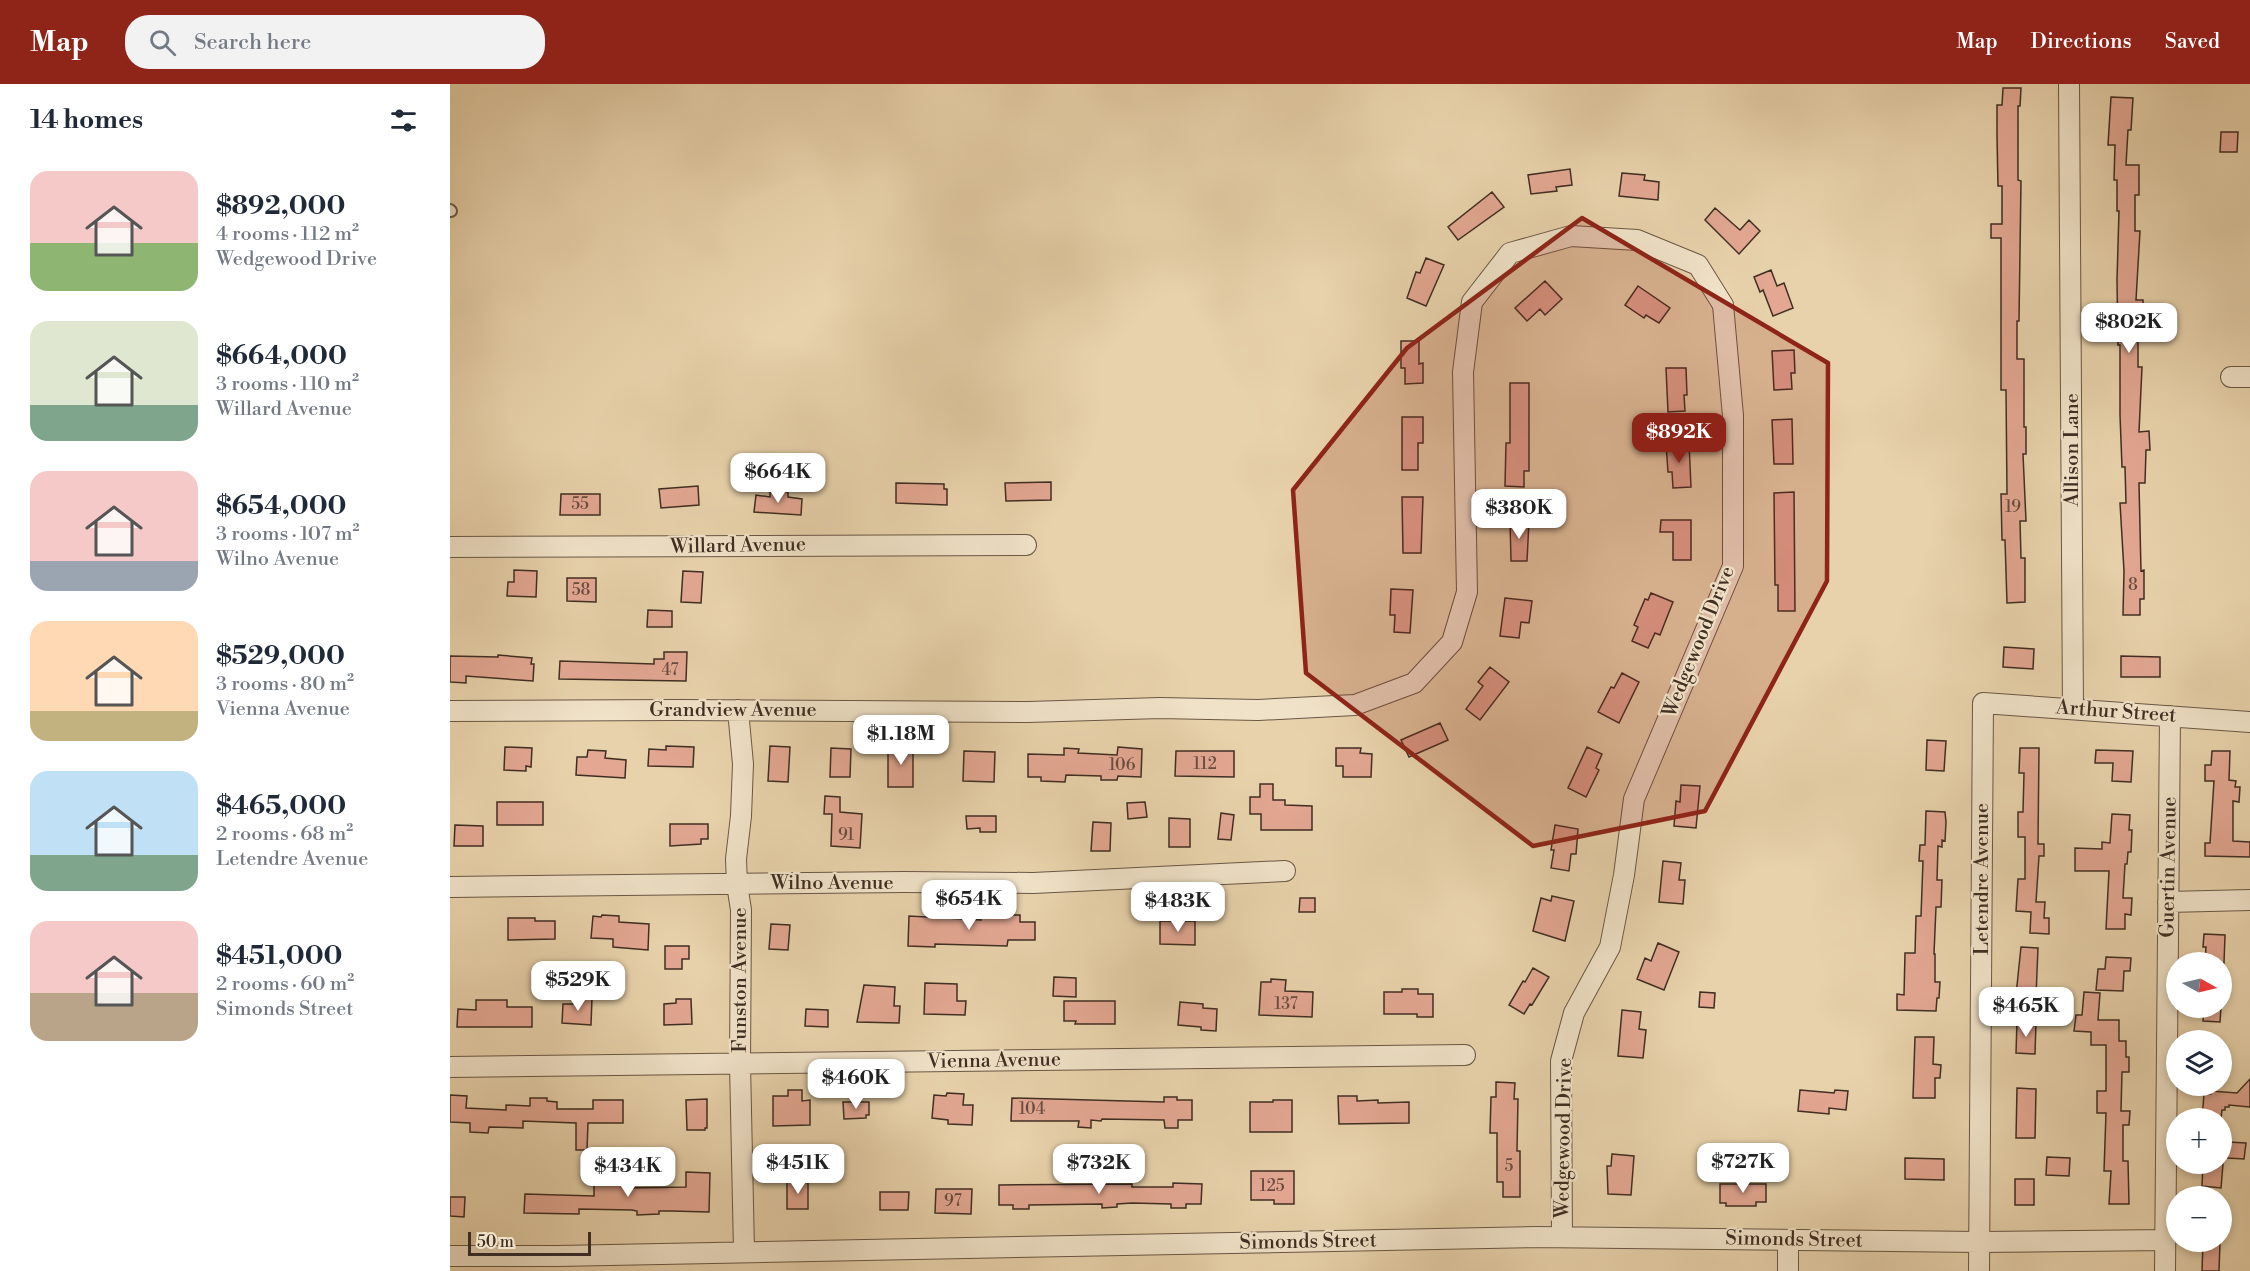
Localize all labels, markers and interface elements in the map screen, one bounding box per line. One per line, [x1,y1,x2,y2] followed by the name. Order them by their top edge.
[125,15,545,69] search box
[30,25,89,60] text: Map
[146,26,179,59] icon: search
[194,29,311,56] text: Search here
[1956,29,1998,55] text: Map
[2031,29,2132,55] text: Directions
[2165,29,2220,55] text: Saved
[30,104,143,136] text: 14 homes
[387,104,420,137] icon: filters
[216,190,345,222] text: $892,000
[78,195,150,267] icon: home
[216,222,359,247] text: 4 rooms · 112 m²
[216,247,377,272] text: Wedgewood Drive
[2087,303,2171,354] pin: $802K
[2095,310,2163,335] text: $802K
[216,340,347,372] text: $664,000
[78,345,150,417] icon: home
[216,372,359,397] text: 3 rooms · 110 m²
[2060,393,2085,508] street label: Allison Lane
[216,397,352,422] text: Willard Avenue
[1637,413,1721,464] pin: $892K
[1646,420,1712,445] text: $892K
[736,453,820,504] pin: $664K
[744,460,812,485] text: $664K
[1477,489,1561,540] pin: $380K
[216,490,347,522] text: $654,000
[571,494,589,514] house number: 55
[78,495,150,567] icon: home
[1485,496,1553,521] text: $380K
[2005,497,2021,517] house number: 19
[216,522,360,547] text: 3 rooms · 107 m²
[669,532,806,560] street label: Willard Avenue
[216,547,339,572] text: Wilno Avenue
[1657,563,1741,722] street label: Wedgewood Drive
[2128,575,2138,595] house number: 8
[572,580,591,600] house number: 58
[216,640,345,672] text: $529,000
[78,645,150,717] icon: home
[662,660,678,680] house number: 47
[216,672,354,697] text: 3 rooms · 80 m²
[2054,695,2177,729] street label: Arthur Street
[216,697,350,722] text: Vienna Avenue
[649,698,817,723] street label: Grandview Avenue
[852,715,950,766] pin: $1.18M
[867,722,935,747] text: $1.18M
[1193,754,1217,774] house number: 112
[1109,755,1136,775] house number: 106
[216,790,346,822] text: $465,000
[78,795,150,867] icon: home
[2155,796,2183,938] street label: Guertin Avenue
[1970,803,1995,955] street label: Letendre Avenue
[216,822,353,847] text: 2 rooms · 68 m²
[838,825,854,845] house number: 91
[216,847,368,872] text: Letendre Avenue
[769,871,894,896] street label: Wilno Avenue
[927,880,1011,931] pin: $654K
[1136,882,1220,933] pin: $483K
[936,887,1002,912] text: $654K
[1145,889,1211,914] text: $483K
[728,907,753,1053] street label: Funston Avenue
[216,940,343,972] text: $451,000
[78,945,150,1017] icon: home
[2166,952,2232,1018] north arrow
[2166,952,2232,1252] map controls
[536,961,620,1012] pin: $529K
[545,968,611,993] text: $529K
[216,972,354,997] text: 2 rooms · 60 m²
[1984,987,2068,1038] pin: $465K
[1274,994,1298,1014] house number: 137
[1993,994,2059,1019] text: $465K
[216,997,353,1022] text: Simonds Street
[2166,1030,2232,1096] button: layers
[926,1047,1061,1075] street label: Vienna Avenue
[1550,1057,1578,1220] street label: Wedgewood Drive
[814,1059,898,1110] pin: $460K
[822,1066,890,1091] text: $460K
[1019,1099,1046,1119] house number: 104
[2166,1108,2232,1174] button: +
[1701,1143,1785,1194] pin: $727K
[756,1144,840,1195] pin: $451K
[1057,1144,1141,1195] pin: $732K
[586,1147,670,1198] pin: $434K
[1711,1150,1775,1175] text: $727K
[766,1151,830,1176] text: $451K
[1067,1151,1131,1176] text: $732K
[594,1154,662,1179] text: $434K
[1505,1156,1514,1176] house number: 5
[1259,1176,1285,1196] house number: 125
[2166,1186,2232,1252] button: −
[944,1191,962,1211] house number: 97
[1725,1226,1863,1254] street label: Simonds Street
[1239,1228,1377,1256] street label: Simonds Street
[468,1229,591,1256] scale bar
[477,1232,514,1252] text: 50 m

